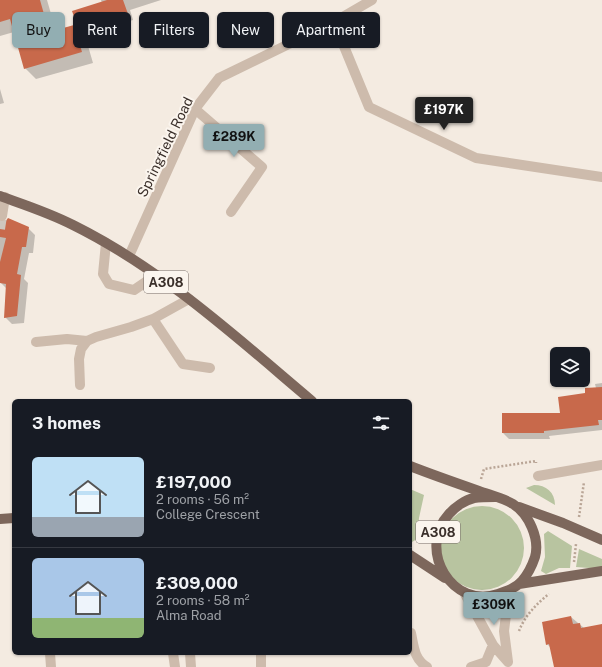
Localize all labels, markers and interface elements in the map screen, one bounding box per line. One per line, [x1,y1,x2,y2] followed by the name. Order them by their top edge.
[12,12,65,48] chip: Buy
[73,12,131,48] chip: Rent
[139,12,209,48] chip: Filters
[217,12,274,48] chip: New
[282,12,380,48] chip: Apartment
[134,94,196,200] street label: Springfield Road
[416,97,472,131] pin: £197K
[424,102,464,117] text: £197K
[206,124,262,158] pin: £289K
[212,129,256,144] text: £289K
[144,271,188,293] road number: A308
[550,347,590,387] map controls
[550,347,590,387] button: layers
[370,412,392,434] icon: filters
[32,413,101,433] text: 3 homes
[156,472,231,492] text: £197,000
[64,473,112,521] icon: home
[156,492,249,507] text: 2 rooms · 56 m²
[156,507,260,522] text: College Crescent
[416,521,460,543] road number: A308
[156,573,238,593] text: £309,000
[64,574,112,622] icon: home
[466,592,522,626] pin: £309K
[156,593,249,608] text: 2 rooms · 58 m²
[472,597,516,612] text: £309K
[156,608,221,623] text: Alma Road

